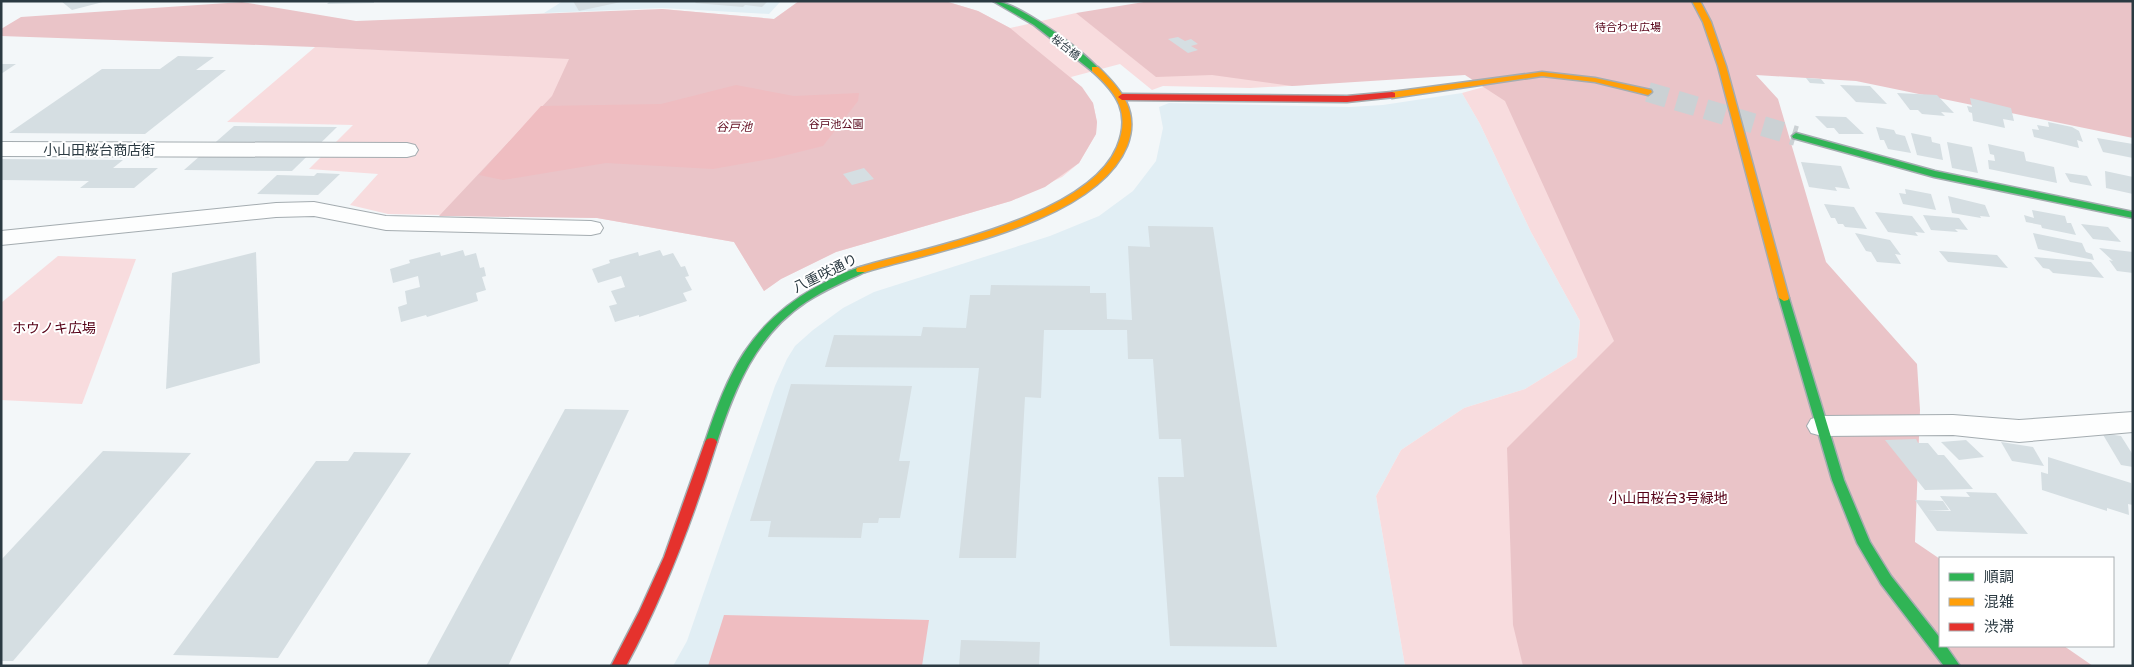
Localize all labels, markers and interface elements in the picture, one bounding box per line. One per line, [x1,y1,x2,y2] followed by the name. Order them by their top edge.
[1595,20,1661,34] park label: 待合わせ広場
[1049,31,1083,63] street label: 桜台橋
[809,117,864,131] park label: 谷戸池公園
[716,119,753,134] water label: 谷戸池
[43,141,155,159] street label: 小山田桜台商店街
[790,250,860,296] street label: 八重咲通り
[12,319,96,337] park label: ホウノキ広場
[1608,489,1728,507] park label: 小山田桜台3号緑地
[1939,557,2114,647] legend
[1984,568,2014,586] text: 順調
[1984,593,2014,611] text: 混雑
[1984,618,2014,636] text: 渋滞

